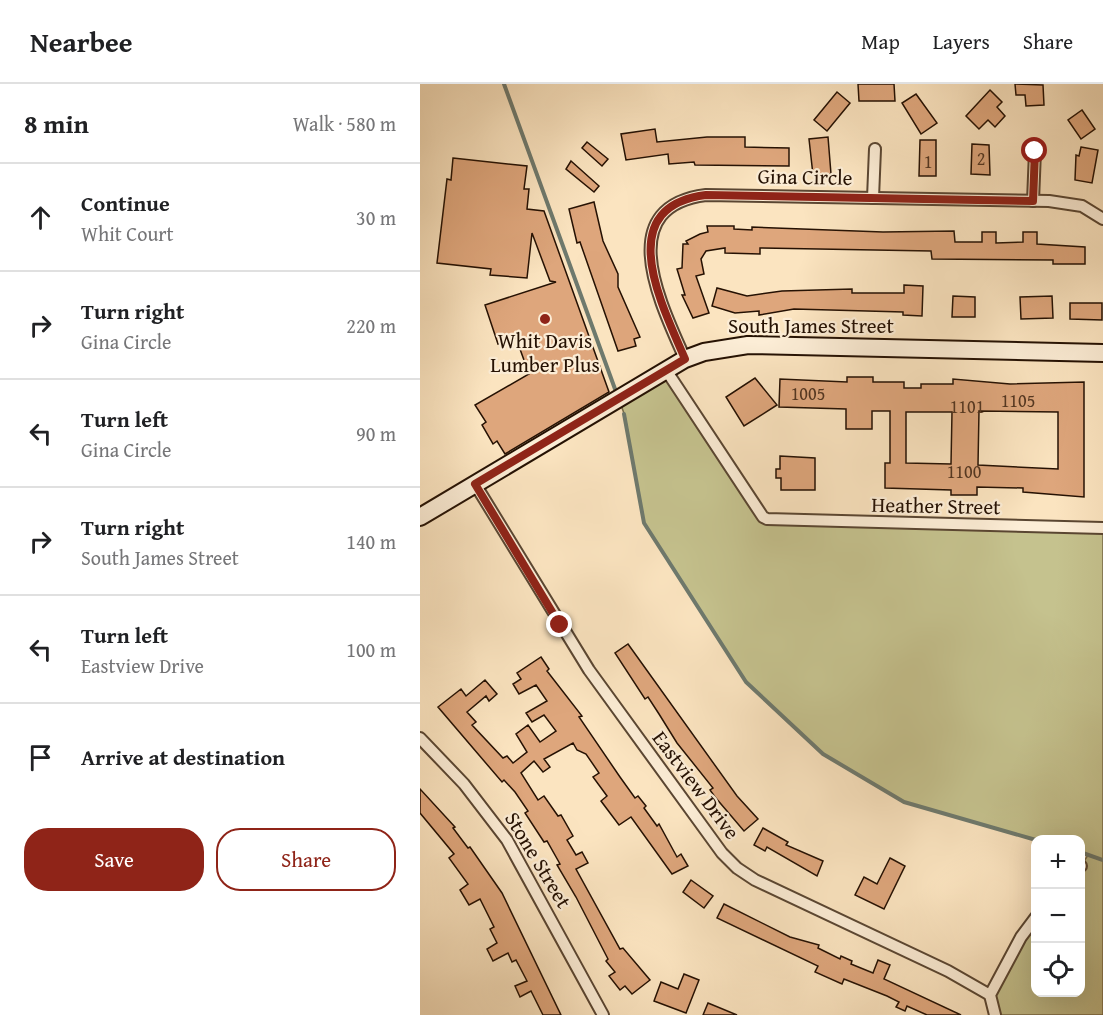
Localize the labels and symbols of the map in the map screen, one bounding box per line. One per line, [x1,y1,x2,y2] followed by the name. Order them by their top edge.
[1021,137,1047,163] route start
[977,145,985,172] house number: 2
[924,148,932,175] house number: 1
[757,160,853,193] street label: Gina Circle
[728,310,894,341] street label: South James Street
[538,312,552,326] marker: Whit Davis Lumber Plus
[490,325,600,380] place label: Whit Davis Lumber Plus
[791,380,825,407] house number: 1005
[1001,387,1035,414] house number: 1105
[950,393,984,420] house number: 1101
[947,458,982,485] house number: 1100
[871,489,1001,522] street label: Heather Street
[546,611,572,637] route end
[645,724,748,846] street label: Eastview Drive
[497,806,580,914] street label: Stone Street

